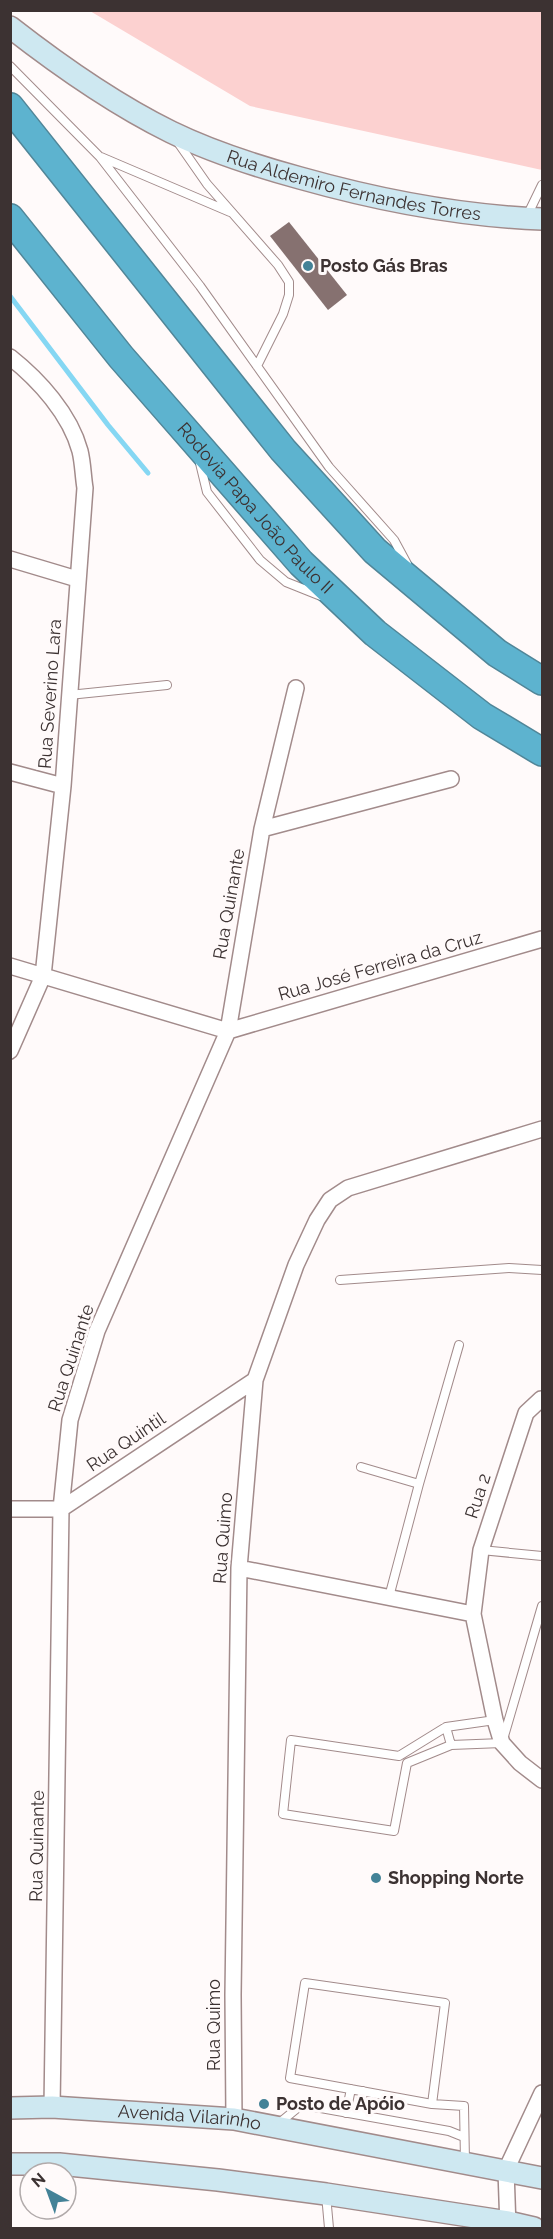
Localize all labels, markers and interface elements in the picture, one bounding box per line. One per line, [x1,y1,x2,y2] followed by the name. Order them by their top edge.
[224,145,482,224] street label: Rua Aldemiro Fernandes Torres
[320,255,448,276] place label: Posto Gás Bras
[301,259,315,273] marker: Posto Gás Bras
[173,418,338,598] street label: Rodovia Papa João Paulo II
[34,618,65,770] street label: Rua Severino Lara
[208,847,249,961] street label: Rua Quinante
[275,926,484,1005] street label: Rua José Ferreira da Cruz
[43,1301,98,1414] street label: Rua Quinante
[83,1408,169,1475] street label: Rua Quintil
[460,1471,495,1521] street label: Rua 2
[209,1491,236,1585] street label: Rua Quimo
[25,1789,48,1902] street label: Rua Quinante
[388,1867,524,1888] place label: Shopping Norte
[369,1871,383,1885] marker: Shopping Norte
[203,1979,224,2071] street label: Rua Quimo
[276,2093,405,2114] place label: Posto de Apóio
[257,2097,271,2111] marker: Posto de Apóio
[117,2100,263,2134] street label: Avenida Vilarinho
[18,2161,78,2221] north arrow
[28,2169,49,2191] text: N

